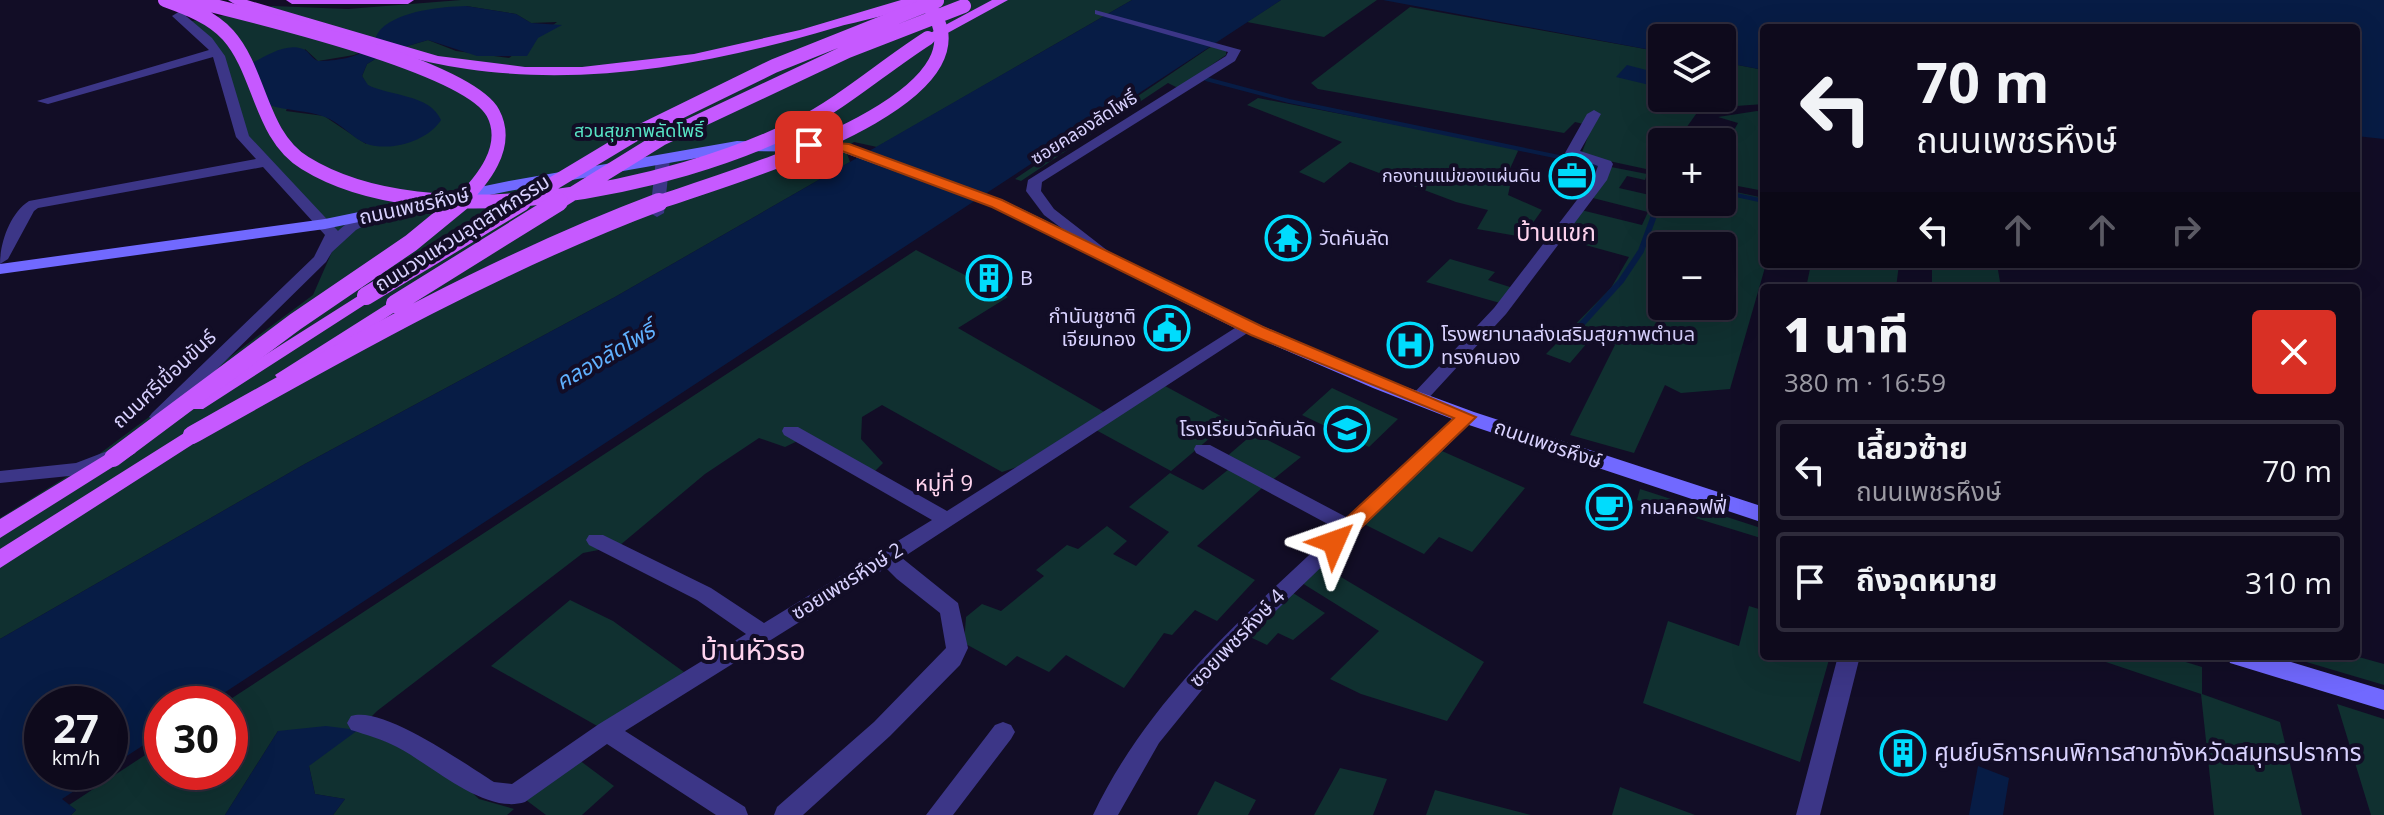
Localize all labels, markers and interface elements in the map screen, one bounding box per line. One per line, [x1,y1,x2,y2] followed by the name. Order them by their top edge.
[1648,24,1736,320] map controls
[1648,24,1736,112] button: layers
[1916,43,2050,119] text: 70 m
[1784,56,1888,160] icon: left
[1026,85,1141,169] street label: ซอยคลองลัดโพธิ์
[775,111,843,179] pin
[1916,115,2118,164] text: ถนนเพชรหึงษ์
[574,118,704,142] park label: สวนสุขภาพลัดโพธิ์
[787,123,831,167] icon: arrive
[1648,128,1736,216] button: +
[1548,152,1596,200] office icon: กองทุนแม่ของแผ่นดิน
[1382,163,1541,187] place label: กองทุนแม่ของแผ่นดิน
[369,168,554,297] street label: ถนนวงแหวนอุตสาหกรรม
[356,181,472,230] street label: ถนนเพชรหึงษ์
[1912,208,1956,252] icon: left
[1996,208,2040,252] icon: ahead
[2080,208,2124,252] icon: ahead
[2164,208,2208,252] icon: right
[1264,214,1312,262] temple icon: วัดคันลัด
[1516,215,1596,248] district label: บ้านแขก
[1319,224,1389,251] place label: วัดคันลัด
[1648,232,1736,320] button: −
[965,254,1013,302] building icon: B
[1020,264,1033,291] place label: B
[1784,301,1909,366] text: 1 นาที
[1049,302,1136,352] place label: กำนันชูชาติ เจียมทอง
[1143,304,1191,352] public building icon: กำนันชูชาติ เจียมทอง
[2252,310,2336,394] button: close
[549,311,665,396] water label: คลองลัดโพธิ์
[1441,320,1695,370] place label: โรงพยาบาลส่งเสริมสุขภาพตำบล ทรงคนอง
[1386,321,1434,369] hospital icon: โรงพยาบาลส่งเสริมสุขภาพตำบล ทรงคนอง
[106,323,222,434] street label: ถนนศรีเขื่อนขันธ์
[1784,364,1946,400] text: 380 m · 16:59
[1323,405,1371,453] school or university icon: โรงเรียนวัดคันลัด
[1491,413,1606,475] street label: ถนนเพชรหึงษ์
[1180,415,1316,442] place label: โรงเรียนวัดคันลัด
[1856,427,1968,468] text: เลี้ยวซ้าย
[1788,448,1832,492] icon: left
[2262,450,2332,491] text: 70 m
[915,467,973,497] district label: หมู่ที่ 9
[1856,473,2002,509] text: ถนนเพชรหึงษ์
[1585,483,1633,531] cafe icon: กมลคอฟฟี่
[1640,493,1727,520] place label: กมลคอฟฟี่
[1292,500,1376,584] position arrow
[786,536,908,626] street label: ซอยเพชรหึงษ์ 2
[1856,559,1997,600] text: ถึงจุดหมาย
[1788,560,1832,604] icon: arrive
[2245,562,2332,603] text: 310 m
[1183,582,1291,693] street label: ซอยเพชรหึงษ์ 4
[700,630,806,668] district label: บ้านหัวรอ
[144,686,248,790] speed limit sign: 30
[53,700,99,755] text: 27
[1879,729,1927,777] building icon: ศูนย์บริการคนพิการสาขาจังหวัดสมุทรปราการ
[1934,735,2361,768] place label: ศูนย์บริการคนพิการสาขาจังหวัดสมุทรปราการ
[52,744,100,771] text: km/h

